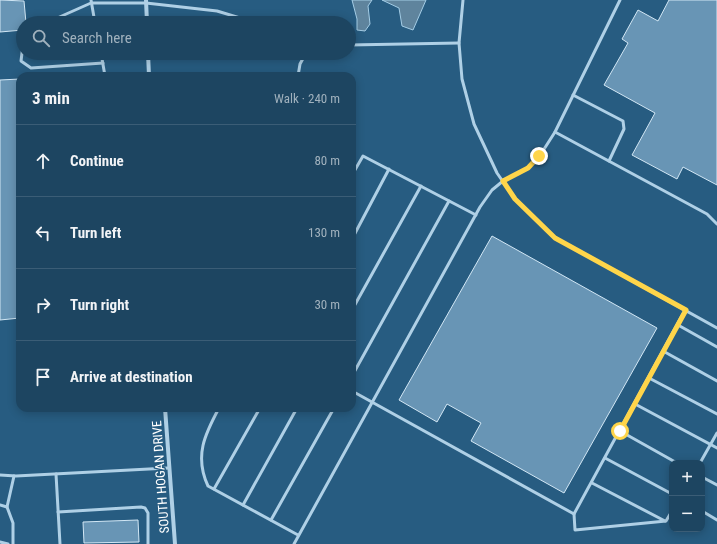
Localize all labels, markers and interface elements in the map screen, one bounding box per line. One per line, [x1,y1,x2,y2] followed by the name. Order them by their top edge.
[16,16,356,60] search box
[30,27,52,49] icon: search
[62,29,132,47] text: Search here
[32,88,70,108] text: 3 min
[274,91,340,106] text: Walk · 240 m
[530,147,548,165] route end
[32,150,54,172] icon: ahead
[70,152,124,170] text: Continue
[314,153,340,168] text: 80 m
[32,222,54,244] icon: left
[70,224,121,242] text: Turn left
[308,225,340,240] text: 130 m
[32,294,54,316] icon: right
[70,296,129,314] text: Turn right
[314,297,340,312] text: 30 m
[32,366,54,388] icon: arrive
[70,368,193,386] text: Arrive at destination
[149,420,172,534] street label: SOUTH HOGAN DRIVE
[611,422,629,440] route start
[669,460,705,532] map controls
[669,460,705,496] button: +
[669,496,705,532] button: −

